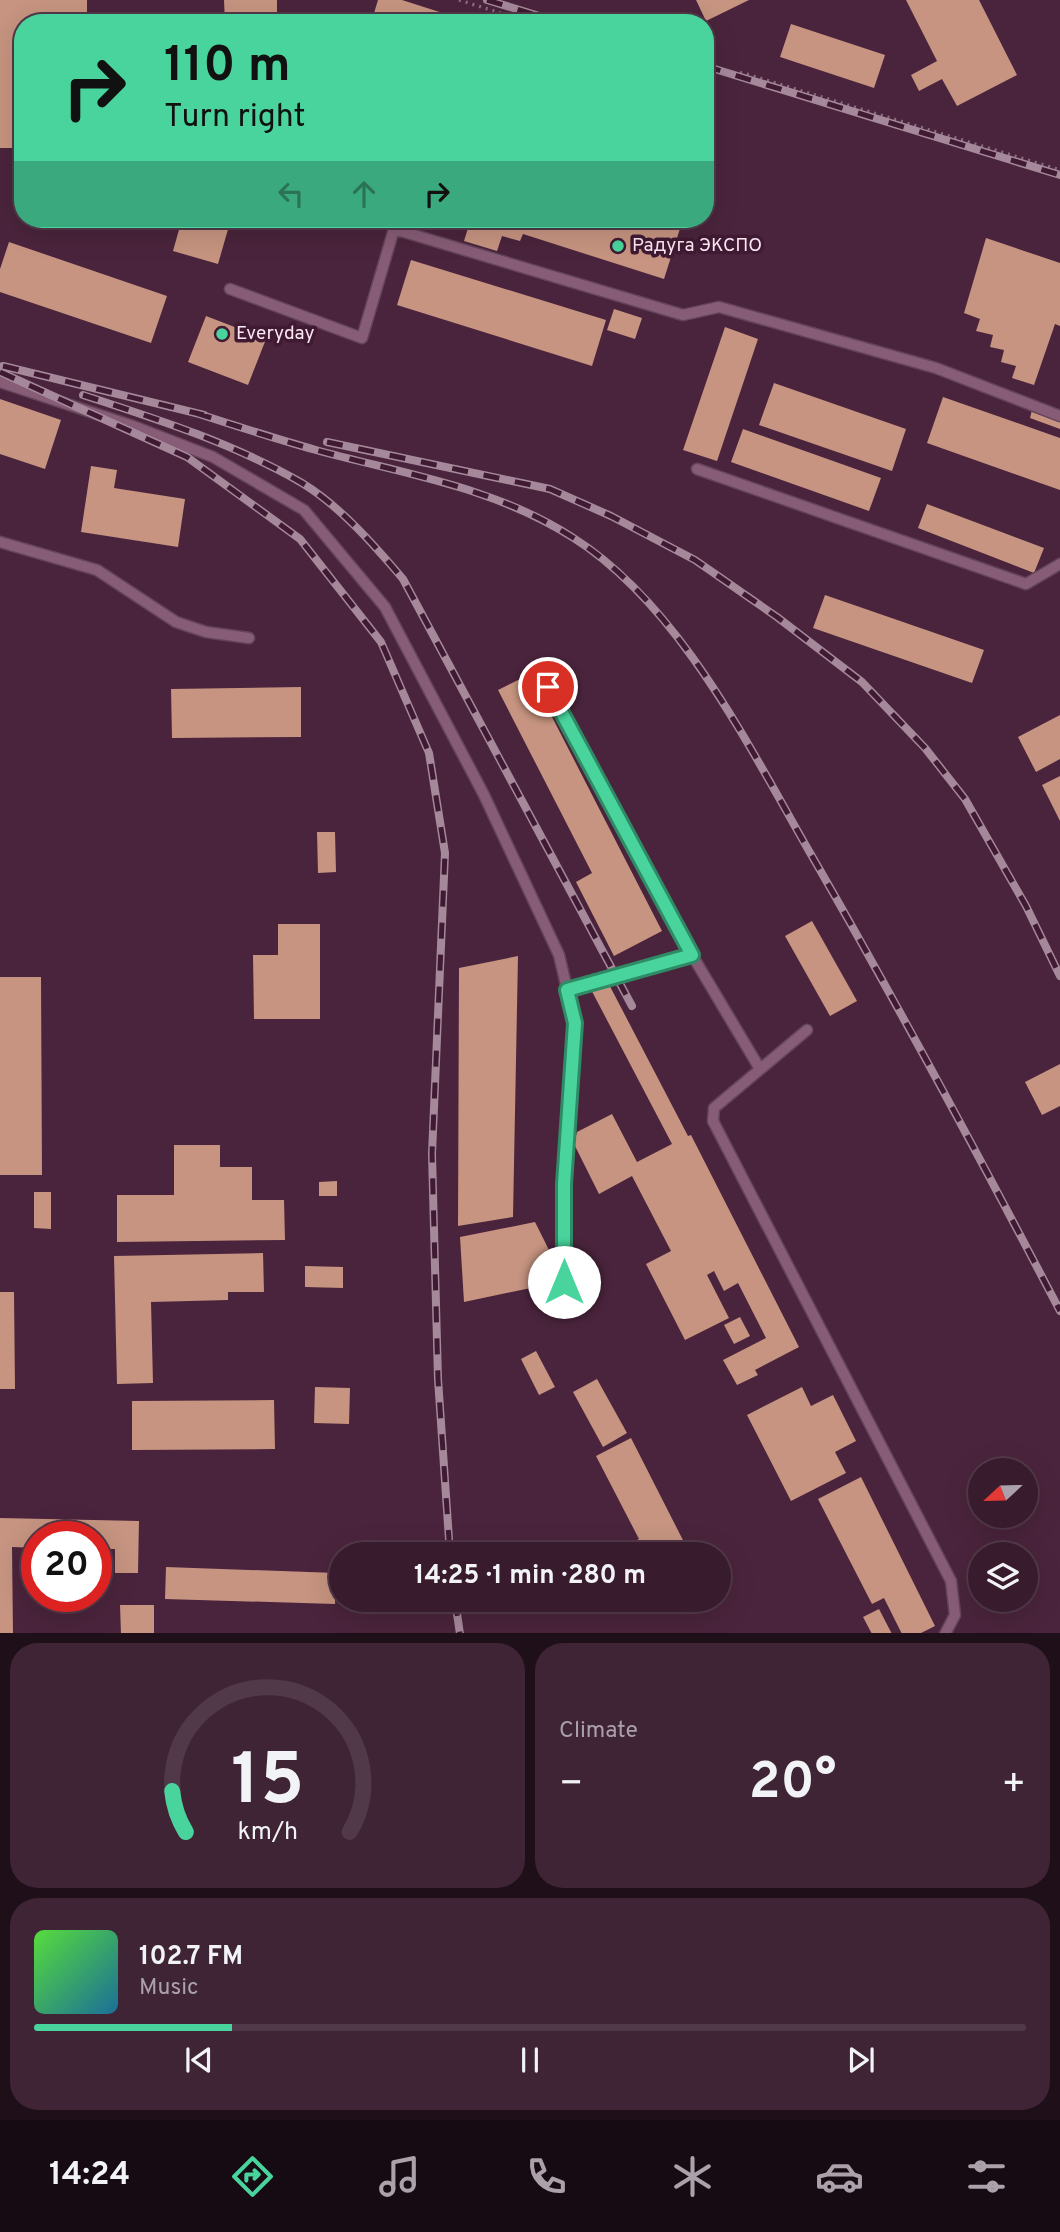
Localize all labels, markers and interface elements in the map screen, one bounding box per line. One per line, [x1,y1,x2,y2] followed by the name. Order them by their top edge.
[164,37,291,99] text: 110 m
[49,42,140,133] icon: right
[164,98,306,138] text: Turn right
[272,175,310,213] icon: left
[345,175,383,213] icon: ahead
[418,175,456,213] icon: right
[632,234,762,258] place label: Радуга ЭКСПО
[610,238,626,254] marker: Радуга ЭКСПО
[236,322,315,346] place label: Everyday
[214,326,230,342] marker: Everyday
[518,657,578,717] pin
[529,668,567,706] icon: arrive
[527,1245,601,1319] position arrow
[968,1458,1038,1528] north arrow
[968,1458,1038,1612] map controls
[21,1521,112,1612] speed limit sign: 20
[968,1542,1038,1612] button: layers
[414,1560,646,1593] text: 14:25 · 1 min · 280 m
[559,1717,638,1746] text: Climate
[231,1738,304,1830] text: 15
[749,1751,836,1817] text: 20°
[559,1761,584,1810] text: −
[1001,1761,1026,1810] text: +
[237,1816,298,1848] text: km/h
[139,1941,243,1974] text: 102.7 FM
[139,1974,199,2003] text: Music
[180,2041,218,2079] icon: previous
[511,2041,549,2079] icon: pause
[842,2041,880,2079] icon: next
[228,2152,277,2201] icon: directions
[375,2152,424,2201] icon: music
[522,2152,571,2201] icon: phone
[668,2152,717,2201] icon: climate
[815,2152,864,2201] icon: car
[962,2152,1011,2201] icon: filters
[49,2156,130,2196] text: 14:24

